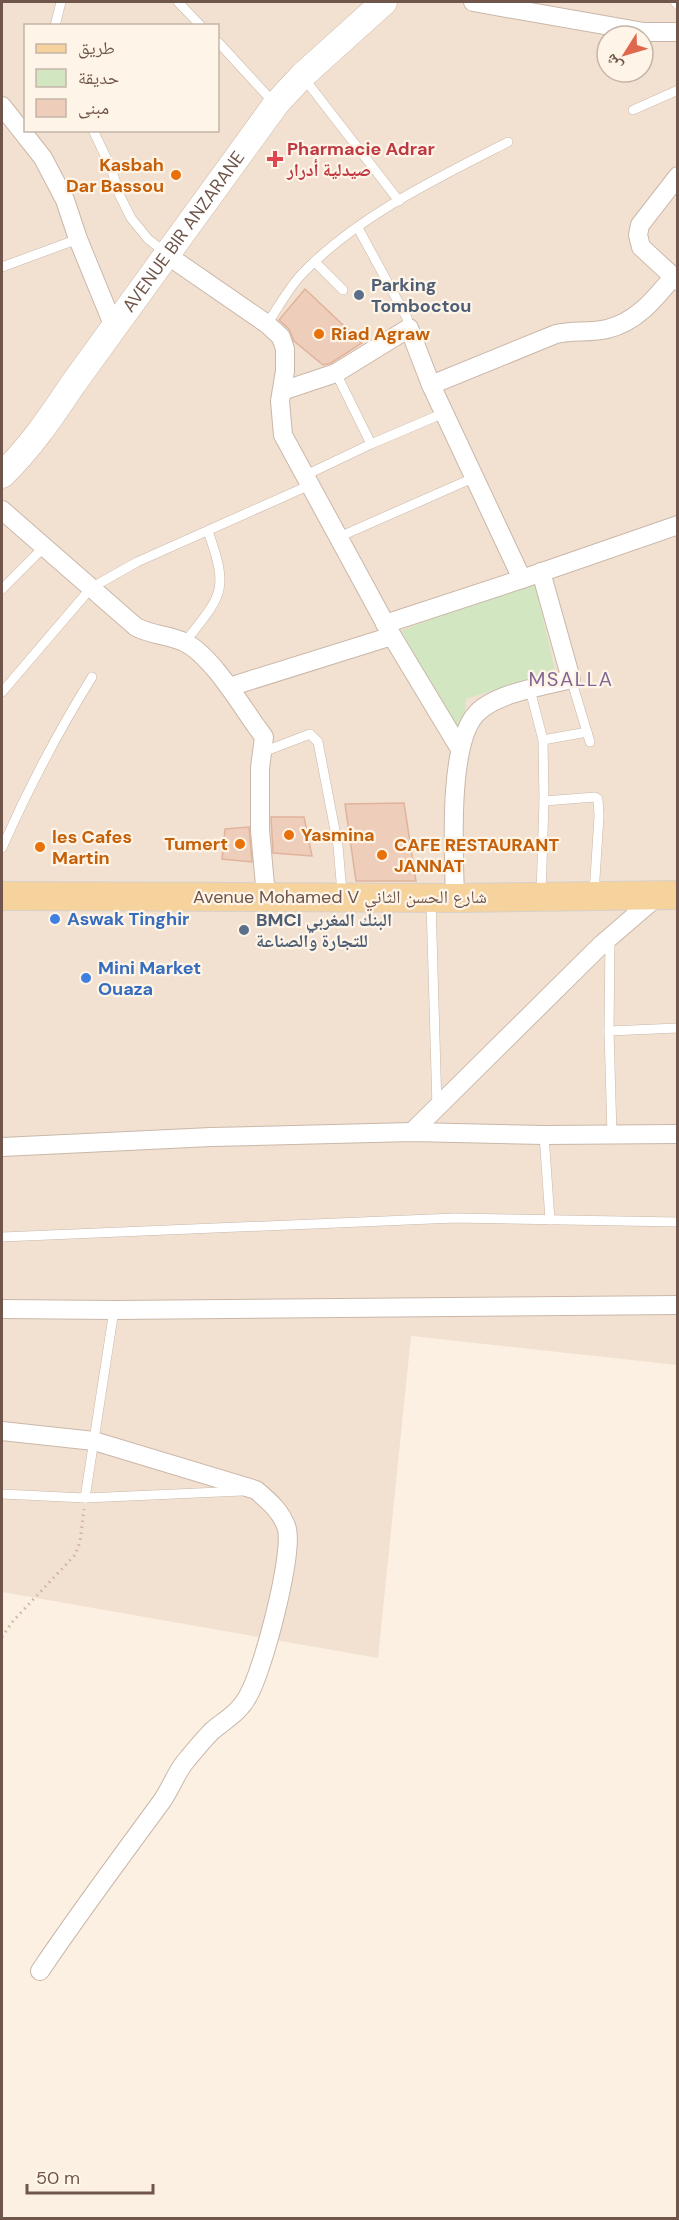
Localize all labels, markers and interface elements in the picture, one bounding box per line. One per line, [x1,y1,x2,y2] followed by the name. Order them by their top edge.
[24,24,219,132] legend
[595,24,655,84] north arrow
[78,36,115,60] text: طريق
[600,50,627,76] text: ش
[78,66,119,90] text: حديقة
[78,96,109,120] text: مبنى
[286,137,435,182] place label: Pharmacie Adrar صيدلية أدرار
[117,146,250,317] street label: AVENUE BIR ANZARANE
[268,152,282,166] marker: Pharmacie Adrar صيدلية أدرار
[66,153,164,198] place label: Kasbah Dar Bassou
[169,168,183,182] marker: Kasbah Dar Bassou
[371,273,471,318] place label: Parking Tomboctou
[352,288,366,302] marker: Parking Tomboctou
[331,322,430,346] place label: Riad Agraw
[312,327,326,341] marker: Riad Agraw
[528,666,614,692] district label: MSALLA
[301,823,375,847] place label: Yasmina
[52,825,132,870] place label: les Cafes Martin
[282,828,296,842] marker: Yasmina
[164,832,228,856] place label: Tumert
[394,833,559,878] place label: CAFE RESTAURANT JANNAT
[233,837,247,851] marker: Tumert
[33,840,47,854] marker: les Cafes Martin
[375,848,389,862] marker: CAFE RESTAURANT JANNAT
[193,885,487,912] street label: Avenue Mohamed V شارع الحسن الثاني
[67,907,189,931] place label: Aswak Tinghir
[256,908,392,953] place label: BMCI البنك المغربي للتجارة والصناعة
[48,912,62,926] marker: Aswak Tinghir
[237,923,251,937] marker: BMCI البنك المغربي للتجارة والصناعة
[98,956,201,1001] place label: Mini Market Ouaza
[79,971,93,985] marker: Mini Market Ouaza
[27,2157,153,2195] scale bar
[36,2166,80,2190] text: 50 m

